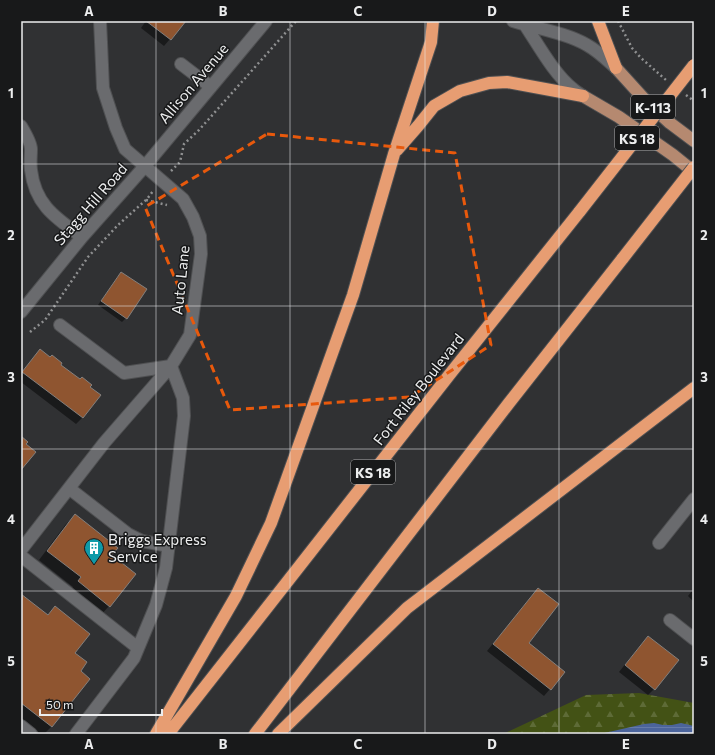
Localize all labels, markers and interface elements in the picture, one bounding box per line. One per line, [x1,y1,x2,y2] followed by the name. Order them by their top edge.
[84,3,94,19] text: A
[219,3,228,19] text: B
[354,3,363,19] text: C
[487,3,497,19] text: D
[622,3,630,19] text: E
[154,39,232,127] street label: Allison Avenue
[8,85,14,101] text: 1
[701,85,707,101] text: 1
[631,95,675,119] road number: K-113
[615,126,659,150] road number: KS 18
[50,159,130,249] street label: Stagg Hill Road
[7,227,15,243] text: 2
[700,227,708,243] text: 2
[167,244,193,315] street label: Auto Lane
[369,330,467,448] street label: Fort Riley Boulevard
[7,369,15,385] text: 3
[700,369,708,385] text: 3
[351,460,395,484] road number: KS 18
[7,511,15,527] text: 4
[700,511,708,527] text: 4
[108,530,207,565] place label: Briggs Express Service
[83,537,105,565] building icon: Briggs Express Service
[7,653,15,669] text: 5
[700,653,708,669] text: 5
[40,691,162,717] scale bar
[46,697,74,711] text: 50 m
[84,736,94,752] text: A
[219,736,228,752] text: B
[354,736,363,752] text: C
[487,736,497,752] text: D
[622,736,630,752] text: E

